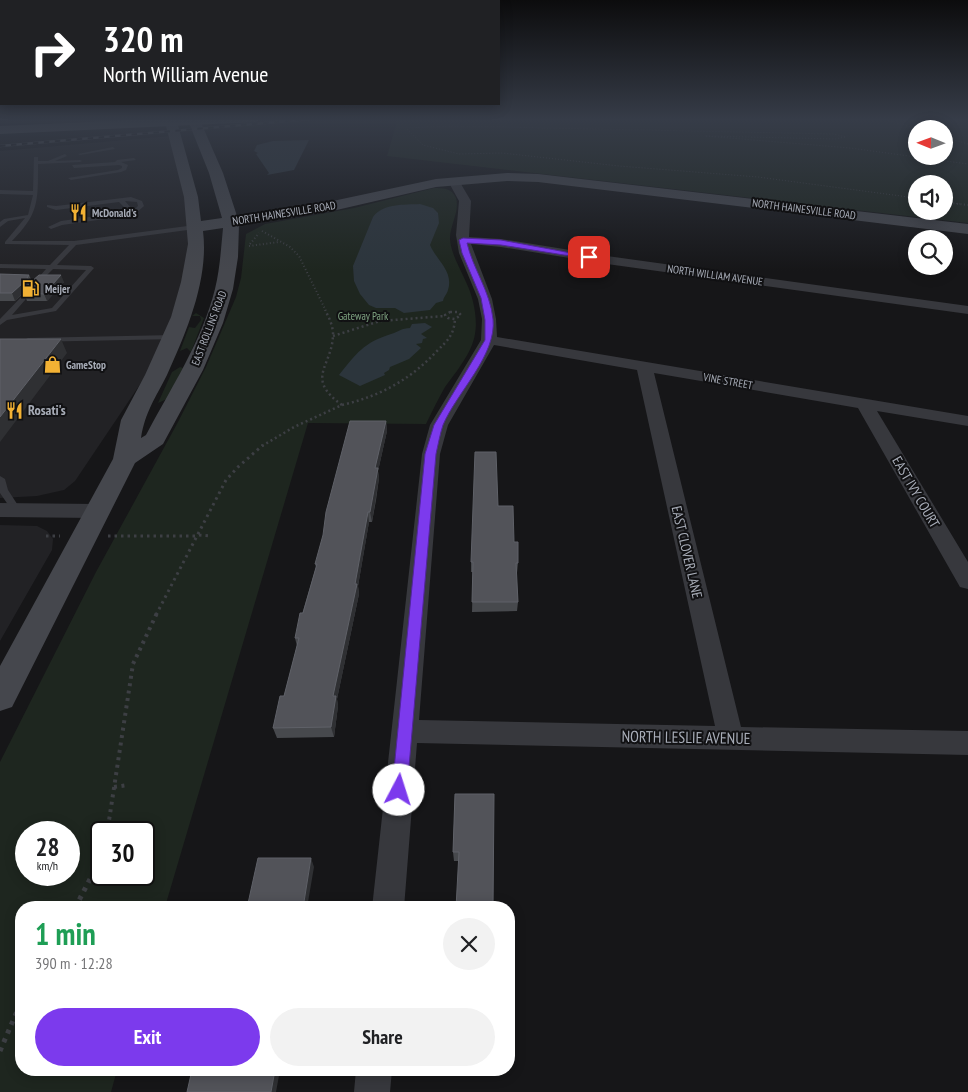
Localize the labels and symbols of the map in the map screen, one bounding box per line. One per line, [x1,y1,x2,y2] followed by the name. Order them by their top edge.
[908,120,952,165] north arrow
[751,196,857,222] street label: NORTH HAINESVILLE ROAD
[231,198,337,228] street label: NORTH HAINESVILLE ROAD
[68,203,88,223] restaurant icon: McDonald's
[92,206,137,220] place label: McDonald's
[568,236,610,278] pin
[666,261,764,289] street label: NORTH WILLIAM AVENUE
[21,279,41,299] fuel station icon: Meijer
[45,282,71,296] place label: Meijer
[188,288,230,367] street label: EAST ROLLINS ROAD
[338,309,389,323] park label: Gateway Park
[42,355,62,375] shop icon: GameStop
[66,358,106,372] place label: GameStop
[701,370,754,392] street label: VINE STREET
[4,400,24,420] restaurant icon: Rosati's
[28,401,66,419] place label: Rosati's
[888,453,944,532] street label: EAST IVY COURT
[668,504,706,600] street label: EAST CLOVER LANE
[621,726,751,748] street label: NORTH LESLIE AVENUE
[372,763,424,815] position arrow
[90,821,155,886] speed limit sign: 30

